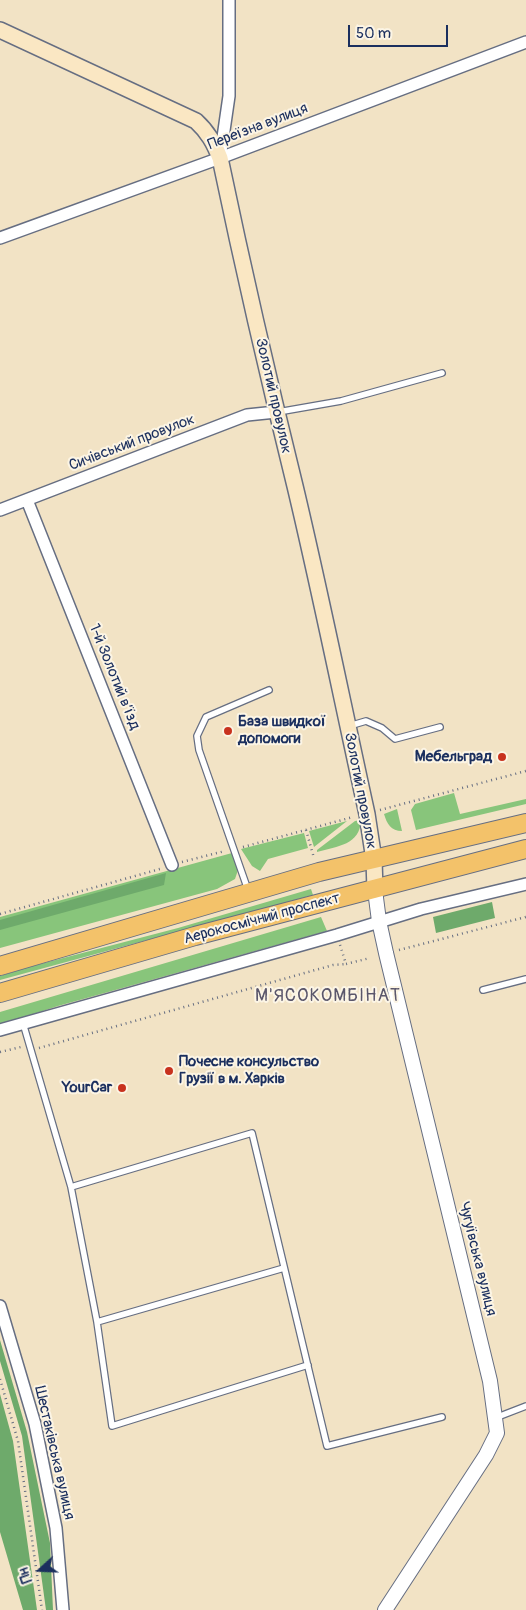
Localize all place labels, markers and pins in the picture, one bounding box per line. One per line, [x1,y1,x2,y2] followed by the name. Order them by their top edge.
[238,713,326,748] place label: База швидкої допомоги
[222,725,234,737] marker: База швидкої допомоги
[415,748,492,766] place label: Мебельград
[496,751,508,763] marker: Мебельград
[179,1053,319,1088] place label: Почесне консульство Грузії в м. Харків
[163,1065,175,1077] marker: Почесне консульство Грузії в м. Харків
[62,1079,112,1097] place label: YourCar
[116,1082,128,1094] marker: YourCar

